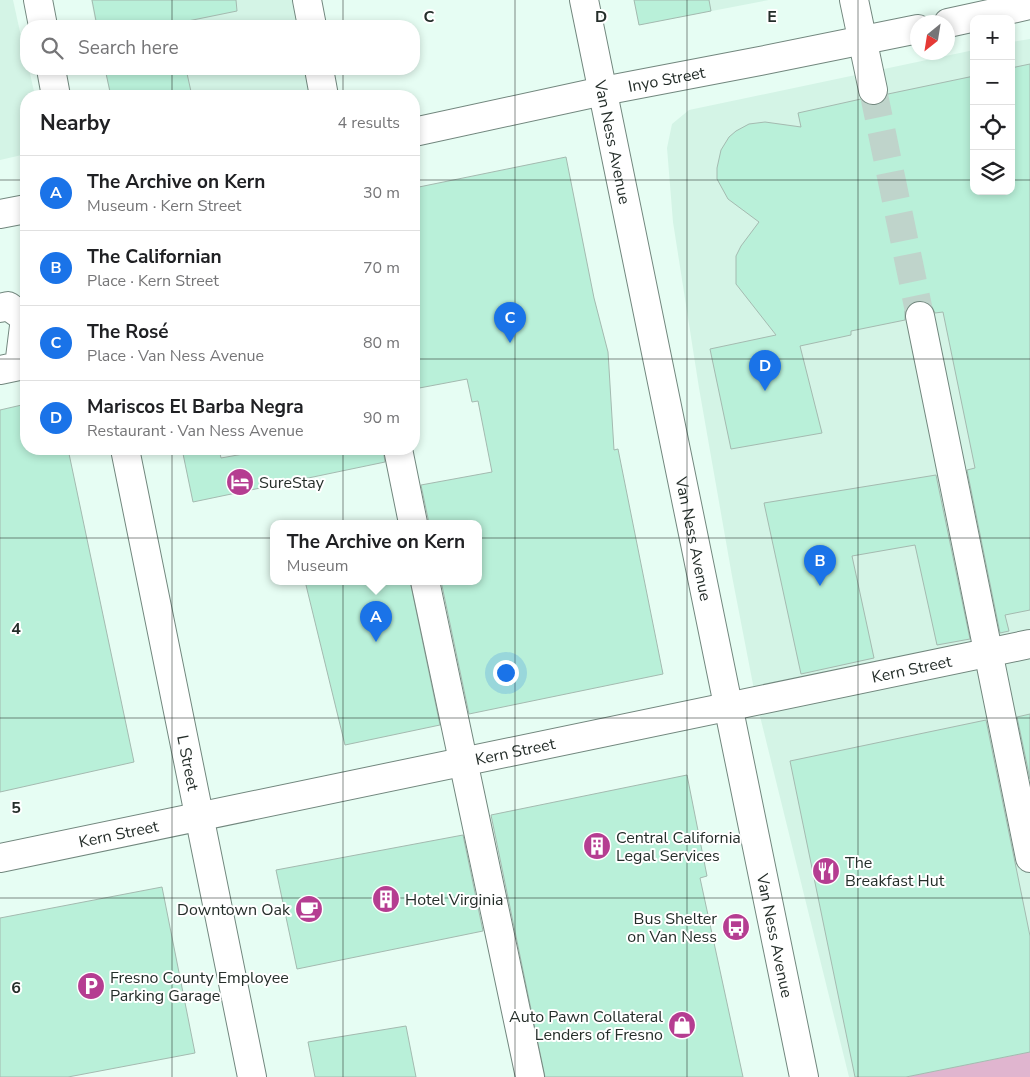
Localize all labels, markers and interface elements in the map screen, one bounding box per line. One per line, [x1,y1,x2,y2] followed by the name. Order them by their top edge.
[424,6,435,28] text: C
[595,6,607,28] text: D
[767,6,777,28] text: E
[910,15,955,60] north arrow
[970,15,1015,195] map controls
[970,15,1015,60] button: +
[20,20,420,75] search box
[38,34,66,62] icon: search
[78,35,179,61] text: Search here
[970,60,1015,105] button: −
[626,62,707,98] street label: Inyo Street
[588,77,635,206] street label: Van Ness Avenue
[970,105,1015,150] button: locate
[40,109,110,137] text: Nearby
[338,112,400,134] text: 4 results
[970,150,1015,195] button: layers
[87,169,265,195] text: The Archive on Kern
[50,182,62,204] text: A
[363,182,400,204] text: 30 m
[87,195,241,217] text: Museum · Kern Street
[87,244,222,270] text: The Californian
[50,257,62,279] text: B
[363,257,400,279] text: 70 m
[87,270,219,292] text: Place · Kern Street
[494,302,526,343] pin: C
[87,319,169,345] text: The Rosé
[51,332,61,354] text: C
[363,332,400,354] text: 80 m
[87,345,264,367] text: Place · Van Ness Avenue
[749,350,781,391] pin: D
[87,394,304,420] text: Mariscos El Barba Negra
[50,407,62,429] text: D
[363,407,400,429] text: 90 m
[87,420,304,442] text: Restaurant · Van Ness Avenue
[225,467,255,497] hotel icon: SureStay
[259,472,325,494] place label: SureStay
[669,474,717,603] street label: Van Ness Avenue
[270,520,482,585] popup
[287,529,465,555] text: The Archive on Kern
[804,545,836,586] pin: B
[287,555,348,577] text: Museum
[360,601,392,642] pin: A
[11,618,21,640] text: 4
[870,651,954,689] street label: Kern Street
[493,660,519,686] your location
[171,733,204,793] street label: L Street
[473,733,557,771] street label: Kern Street
[11,797,21,819] text: 5
[77,815,161,853] street label: Kern Street
[616,827,741,867] place label: Central California Legal Services
[582,831,612,861] building icon: Central California Legal Services
[845,852,945,892] place label: The Breakfast Hut
[811,856,841,886] restaurant icon: The Breakfast Hut
[751,871,798,1000] street label: Van Ness Avenue
[371,884,401,914] building icon: Hotel Virginia
[405,889,504,911] place label: Hotel Virginia
[294,894,324,924] cafe icon: Downtown Oak
[177,899,291,921] place label: Downtown Oak
[627,908,717,948] place label: Bus Shelter on Van Ness
[721,912,751,942] bus stop icon: Bus Shelter on Van Ness
[110,967,289,1007] place label: Fresno County Employee Parking Garage
[76,971,106,1001] parking icon: Fresno County Employee Parking Garage
[11,977,21,999] text: 6
[509,1006,663,1046] place label: Auto Pawn Collateral Lenders of Fresno
[667,1010,697,1040] shop icon: Auto Pawn Collateral Lenders of Fresno

